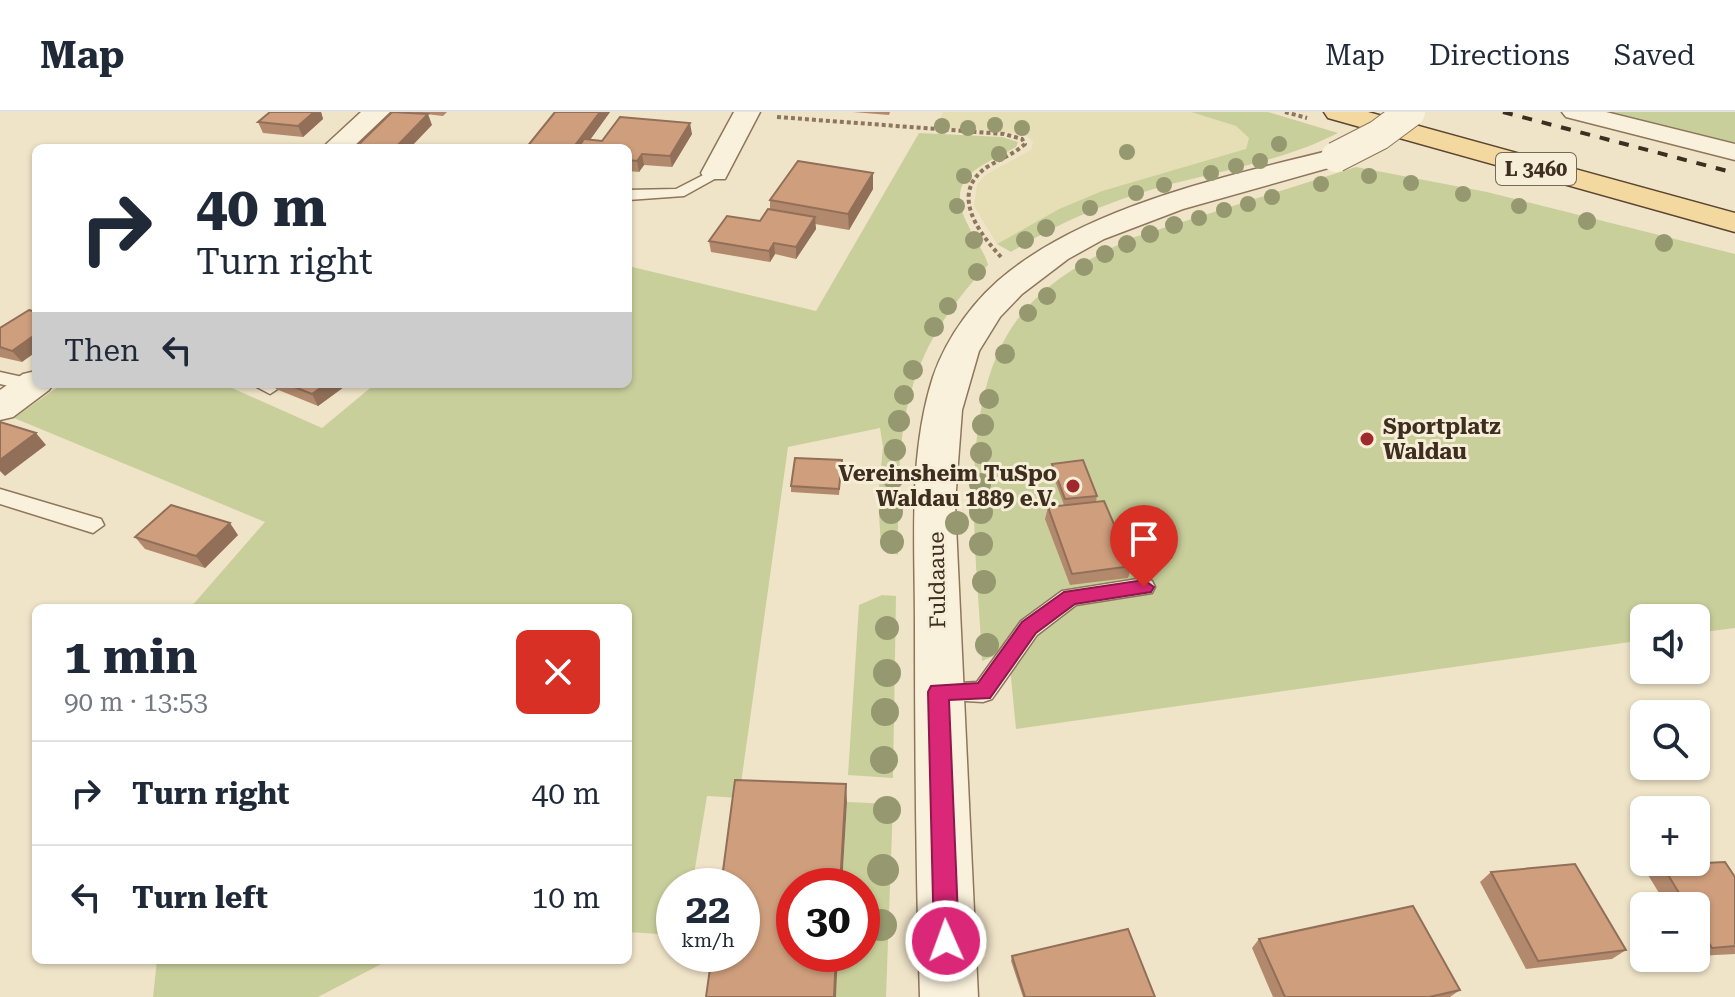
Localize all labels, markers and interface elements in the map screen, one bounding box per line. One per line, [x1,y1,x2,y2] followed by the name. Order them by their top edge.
[40,33,125,77] text: Map
[1325,39,1385,72] text: Map
[1429,39,1570,72] text: Directions
[1614,39,1695,72] text: Saved
[1496,153,1576,185] road number: L 3460
[196,174,327,240] text: 40 m
[64,176,168,280] icon: right
[196,241,373,283] text: Turn right
[155,328,199,372] icon: left
[64,333,139,368] text: Then
[1383,414,1501,464] place label: Sportplatz Waldau
[1358,430,1376,448] marker: Sportplatz Waldau
[838,461,1057,511] place label: Vereinsheim TuSpo Waldau 1889 e.V.
[1064,477,1082,495] marker: Vereinsheim TuSpo Waldau 1889 e.V.
[1110,505,1178,587] pin
[1122,517,1166,561] icon: arrive
[924,531,950,629] street label: Fuldaaue
[1630,604,1710,972] map controls
[1630,604,1710,684] button: sound
[64,629,197,685] text: 1 min
[516,630,600,714] button: close
[64,687,208,717] text: 90 m · 13:53
[1630,700,1710,780] button: search
[64,771,108,815] icon: right
[132,776,289,811] text: Turn right
[531,776,600,811] text: 40 m
[1630,796,1710,876] button: +
[776,868,880,972] speed limit sign: 30
[64,875,108,919] icon: left
[132,880,268,915] text: Turn left
[531,880,600,915] text: 10 m
[686,886,730,933] text: 22
[1630,892,1710,972] button: −
[904,899,988,983] position arrow
[681,928,735,952] text: km/h

